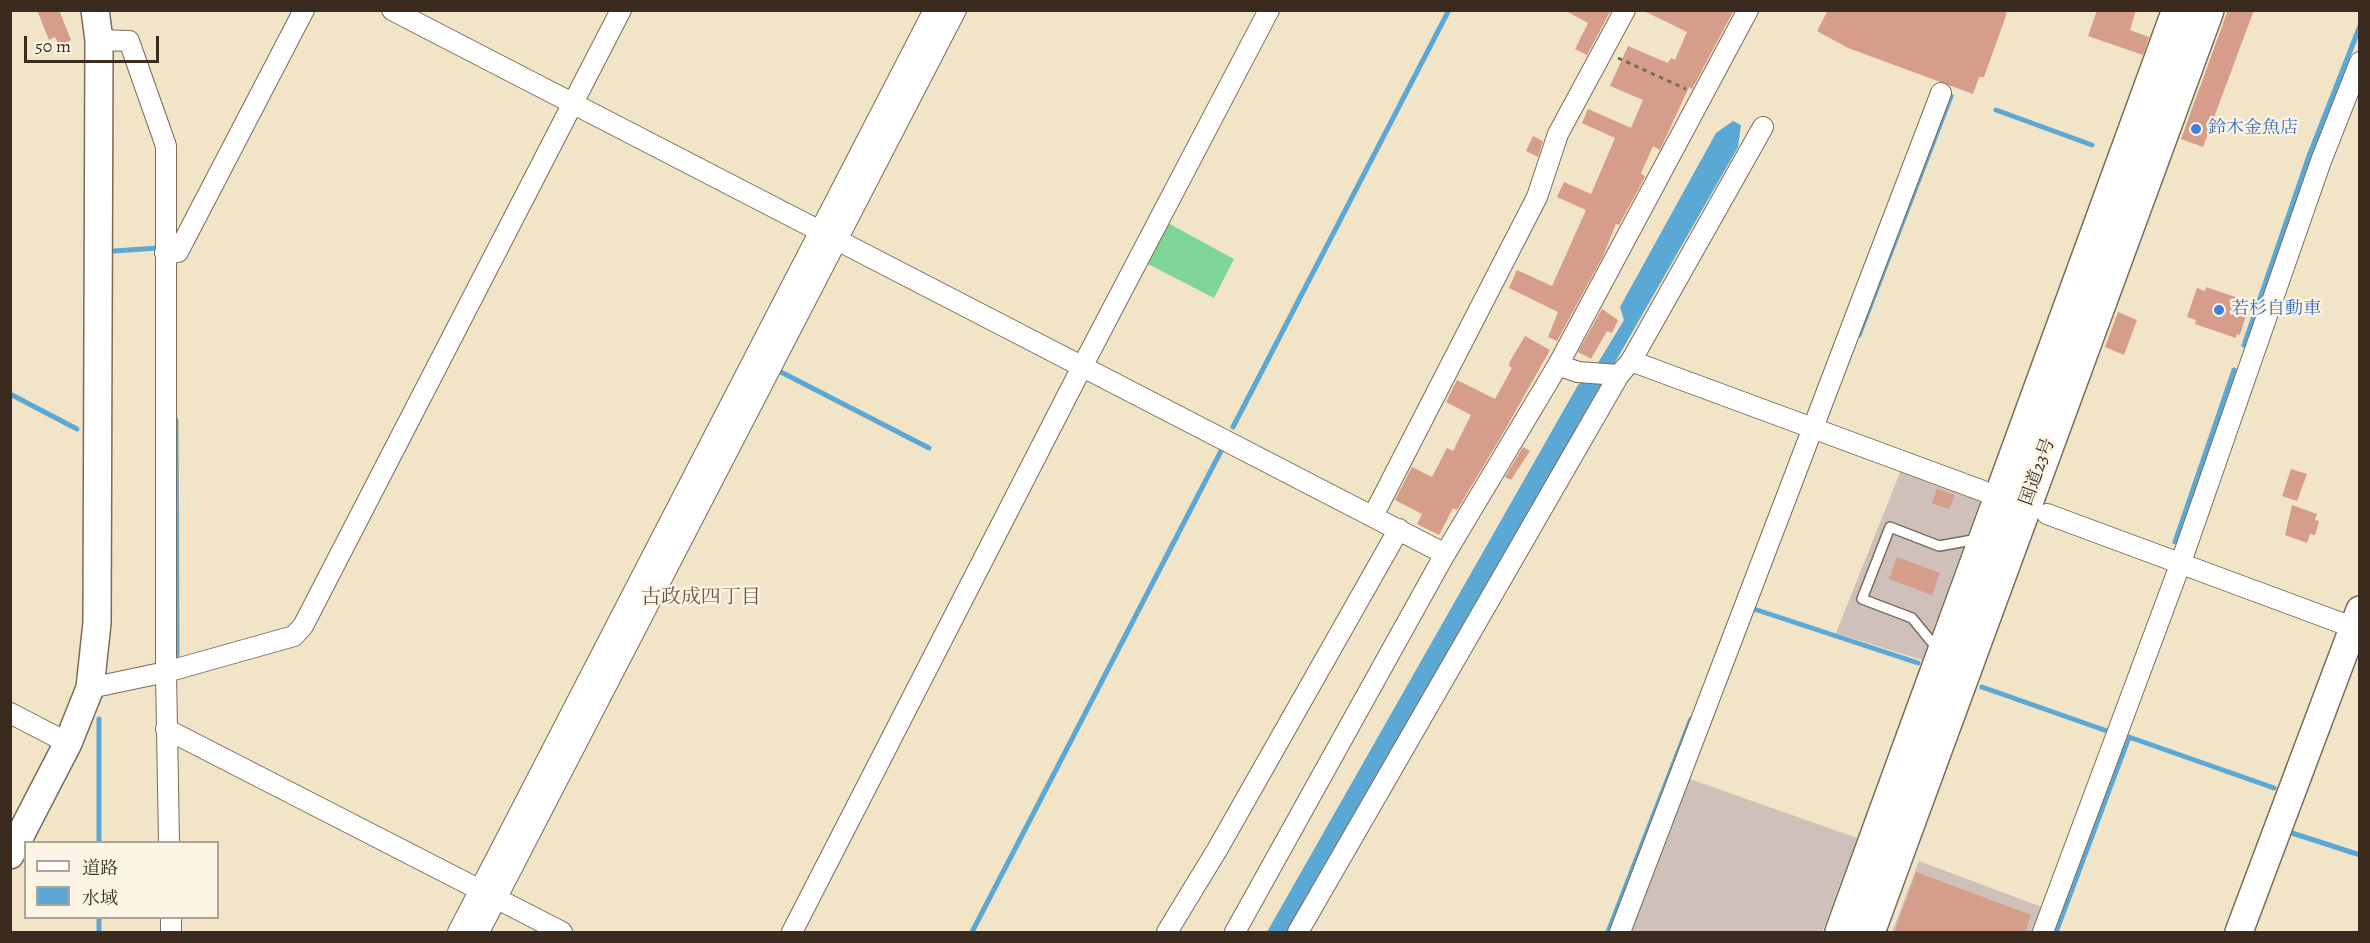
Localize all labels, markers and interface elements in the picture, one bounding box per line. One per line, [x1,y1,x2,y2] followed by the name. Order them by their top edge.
[27,24,162,62] scale bar
[35,34,71,58] text: 50 m
[2208,118,2298,140] place label: 鈴木金魚店
[2189,122,2203,136] marker: 鈴木金魚店
[2231,299,2321,321] place label: 若杉自動車
[2212,303,2226,317] marker: 若杉自動車
[2016,435,2060,509] street label: 国道23号
[641,586,761,610] district label: 古政成四丁目
[24,841,219,919] legend
[82,856,118,880] text: 道路
[82,886,118,910] text: 水域

